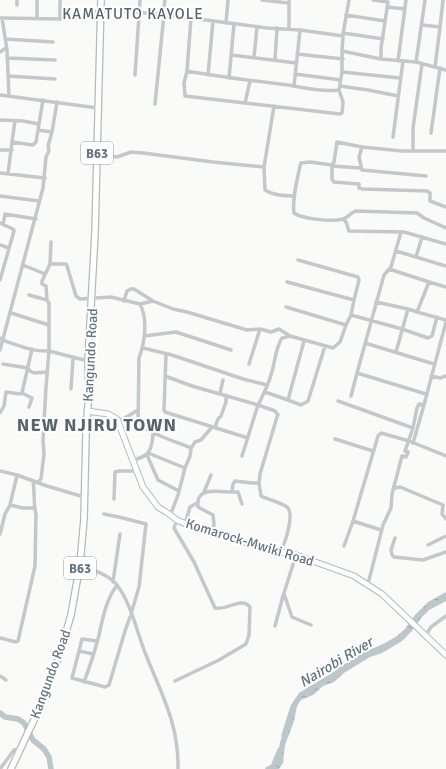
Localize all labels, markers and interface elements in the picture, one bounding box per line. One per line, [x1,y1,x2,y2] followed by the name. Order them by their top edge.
[62,5,204,23] district label: KAMATUTO KAYOLE
[81,142,113,164] road number: B63
[80,308,101,402] street label: Kangundo Road
[17,414,177,436] district label: NEW NJIRU TOWN
[184,515,316,570] street label: Komarock-Mwiki Road
[64,557,96,579] road number: B63
[26,627,74,721] street label: Kangundo Road
[296,632,378,691] water label: Nairobi River

